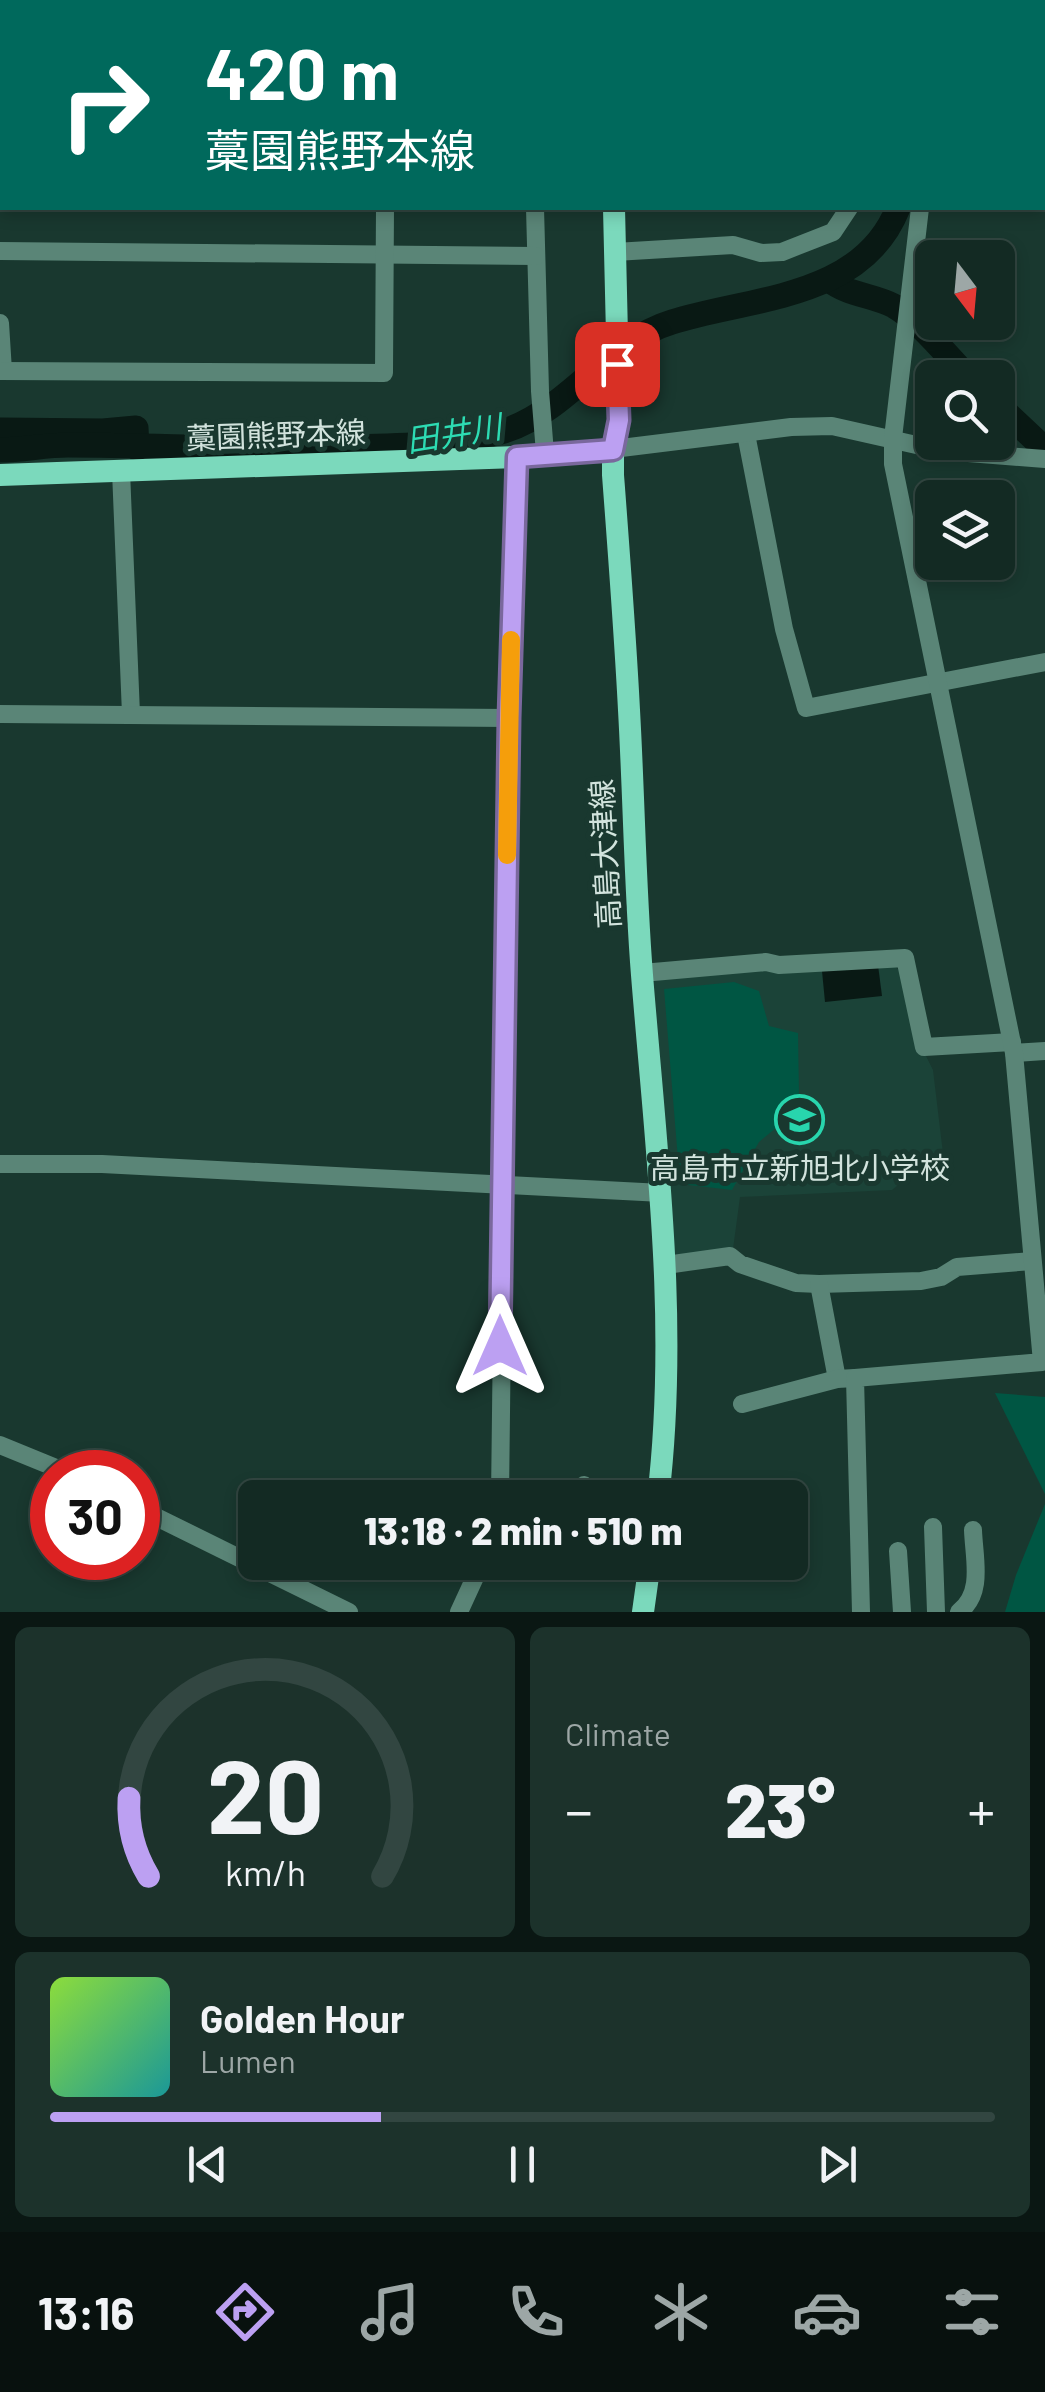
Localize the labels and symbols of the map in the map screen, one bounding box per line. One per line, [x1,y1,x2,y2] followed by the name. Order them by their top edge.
[915,240,1015,340] north arrow
[575,322,660,407] pin
[403,405,507,458] water label: 田井川
[185,413,367,455] street label: 藁園熊野本線
[582,778,626,930] street label: 高島大津線
[774,1094,826,1146] school or university icon: 高島市立新旭北小学校
[650,1149,950,1185] place label: 高島市立新旭北小学校
[448,1294,552,1398] position arrow
[30,1450,160,1580] speed limit sign: 30

